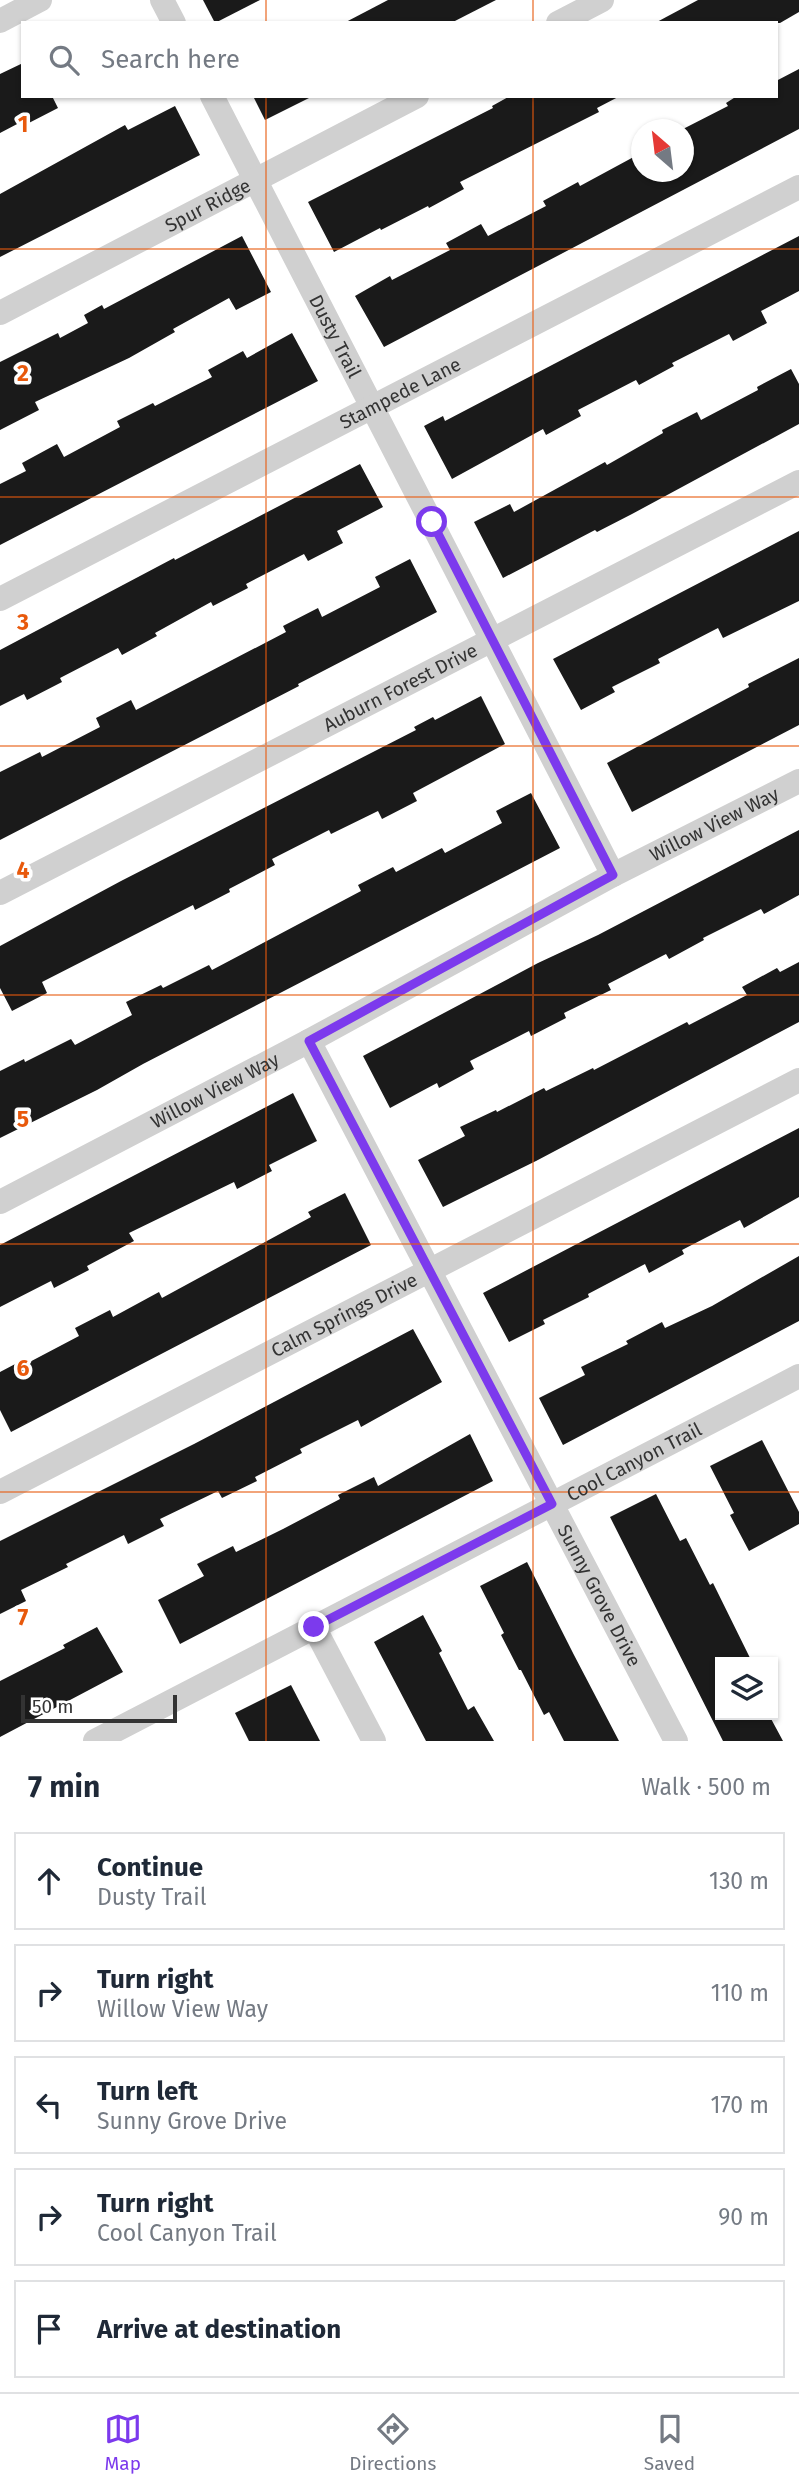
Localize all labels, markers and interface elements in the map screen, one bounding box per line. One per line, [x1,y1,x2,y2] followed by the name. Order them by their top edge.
[21,21,778,98] search box
[45,41,83,79] icon: search
[101,44,240,75] text: Search here
[18,110,28,138] text: 1
[631,119,694,182] north arrow
[161,174,254,237] street label: Spur Ridge
[304,291,366,382] street label: Dusty Trail
[336,352,465,434] street label: Stampede Lane
[17,359,29,387] text: 2
[416,506,447,537] route start
[16,608,29,636] text: 3
[319,638,481,737] street label: Auburn Forest Drive
[646,782,783,867] street label: Willow View Way
[17,856,30,884] text: 4
[147,1047,283,1133] street label: Willow View Way
[17,1105,29,1133] text: 5
[267,1268,421,1362] street label: Calm Springs Drive
[17,1354,30,1382] text: 6
[563,1417,706,1506] street label: Cool Canyon Trail
[553,1521,646,1671] street label: Sunny Grove Drive
[18,1603,29,1631] text: 7
[298,1611,329,1642] route end
[715,1657,778,1720] map controls
[715,1657,778,1720] button: layers
[21,1692,177,1724] scale bar
[32,1695,73,1718] text: 50 m
[28,1769,100,1805] text: 7 min
[641,1773,771,1801] text: Walk · 500 m
[97,1852,203,1883] text: Continue
[30,1862,68,1900] icon: ahead
[709,1867,769,1895] text: 130 m
[97,1883,207,1911] text: Dusty Trail
[97,1964,214,1995] text: Turn right
[30,1974,68,2012] icon: right
[711,1979,769,2007] text: 110 m
[97,1995,268,2023] text: Willow View Way
[97,2076,198,2107] text: Turn left
[30,2086,68,2124] icon: left
[710,2091,769,2119] text: 170 m
[97,2107,287,2135] text: Sunny Grove Drive
[97,2188,214,2219] text: Turn right
[30,2198,68,2236] icon: right
[718,2203,769,2231] text: 90 m
[97,2219,277,2247] text: Cool Canyon Trail
[30,2310,68,2348] icon: arrive
[97,2314,341,2345] text: Arrive at destination
[104,2410,142,2475] tab: Map
[349,2410,436,2475] tab: Directions
[644,2410,695,2475] tab: Saved

